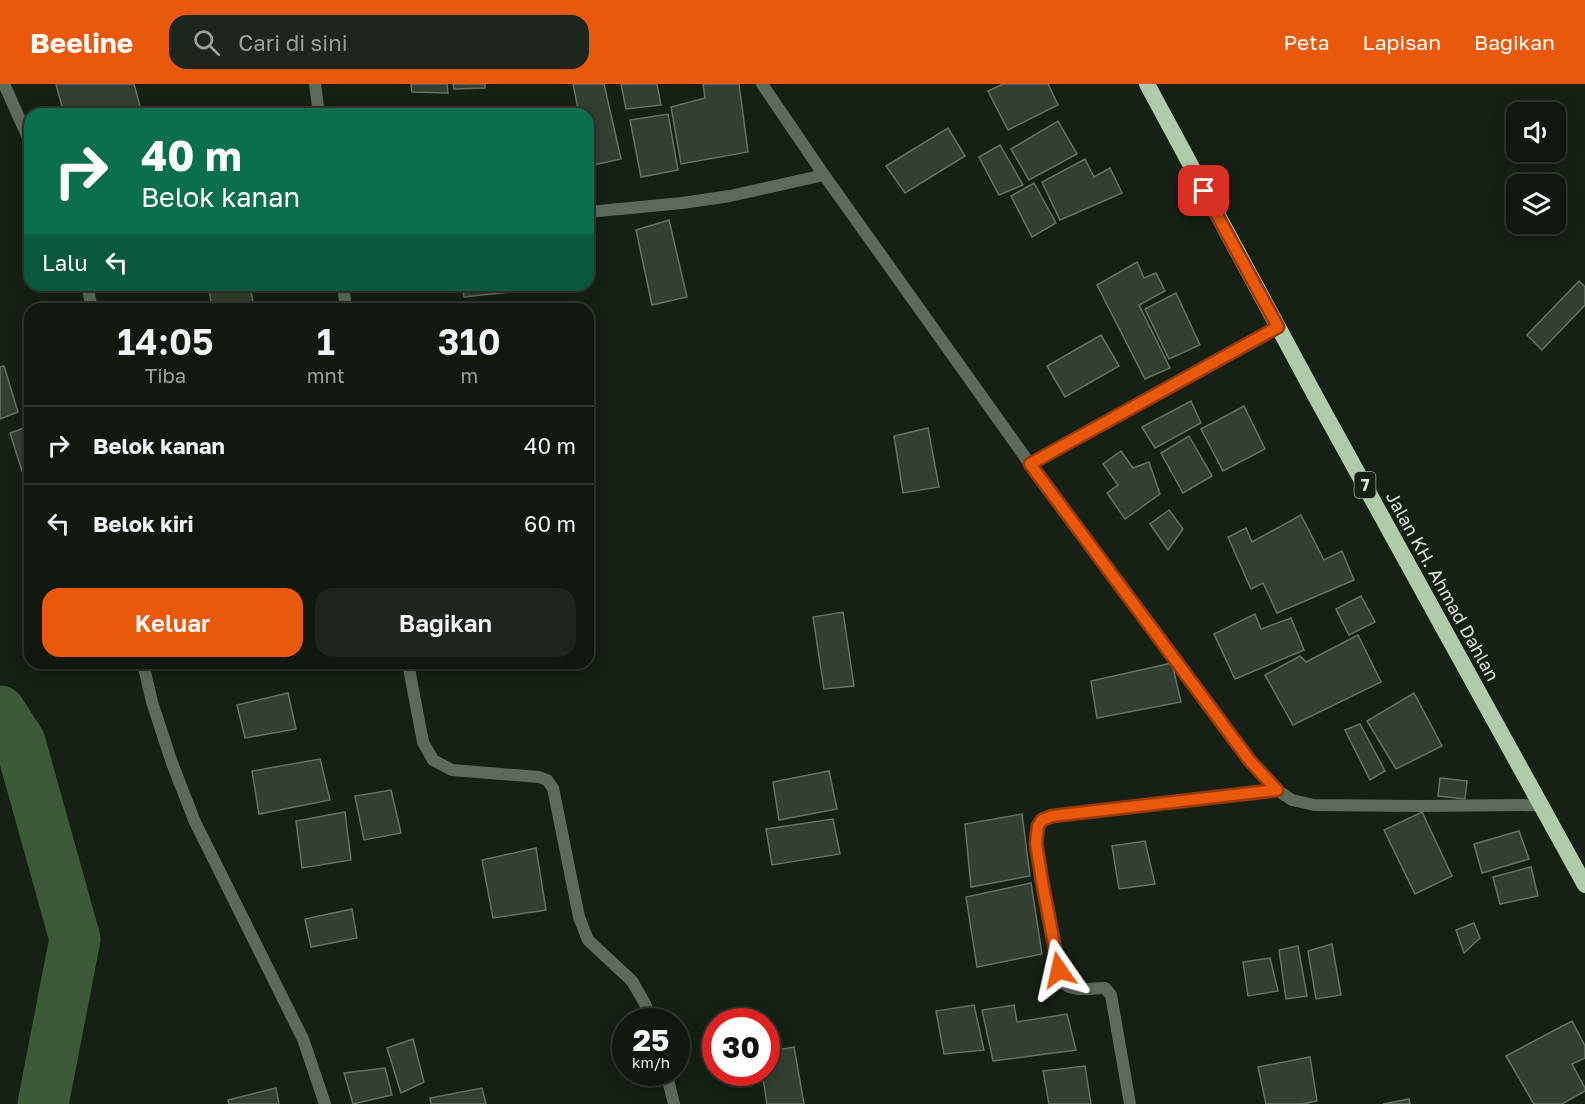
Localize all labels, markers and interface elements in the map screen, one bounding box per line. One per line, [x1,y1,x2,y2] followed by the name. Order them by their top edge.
[169,15,589,69] search box
[30,26,133,59] text: Beeline
[190,26,223,59] icon: search
[238,29,348,56] text: Cari di sini
[1284,29,1330,55] text: Peta
[1363,29,1441,55] text: Lapisan
[1474,29,1555,55] text: Bagikan
[1506,102,1566,234] map controls
[1506,102,1566,162] button: sound
[141,130,242,180] text: 40 m
[42,132,120,210] icon: right
[1178,165,1229,216] pin
[1187,174,1220,207] icon: arrive
[1506,174,1566,234] button: layers
[141,181,300,213] text: Belok kanan
[100,246,133,279] icon: left
[42,249,88,276] text: Lalu
[117,320,214,363] text: 14:05
[317,320,335,363] text: 1
[438,320,501,363] text: 310
[145,363,186,387] text: Tiba
[307,363,345,387] text: mnt
[460,363,478,387] text: m
[42,429,75,462] icon: right
[93,432,225,459] text: Belok kanan
[524,432,576,459] text: 40 m
[1354,472,1376,498] road number: 7
[1382,487,1504,685] street label: Jalan KH. Ahmad Dahlan
[42,507,75,540] icon: left
[93,510,194,537] text: Belok kiri
[524,510,576,537] text: 60 m
[42,588,303,657] button: Keluar
[315,588,576,657] button: Bagikan
[1027,938,1091,1002] position arrow
[702,1008,780,1086] speed limit sign: 30
[633,1022,669,1058] text: 25
[632,1053,670,1071] text: km/h

